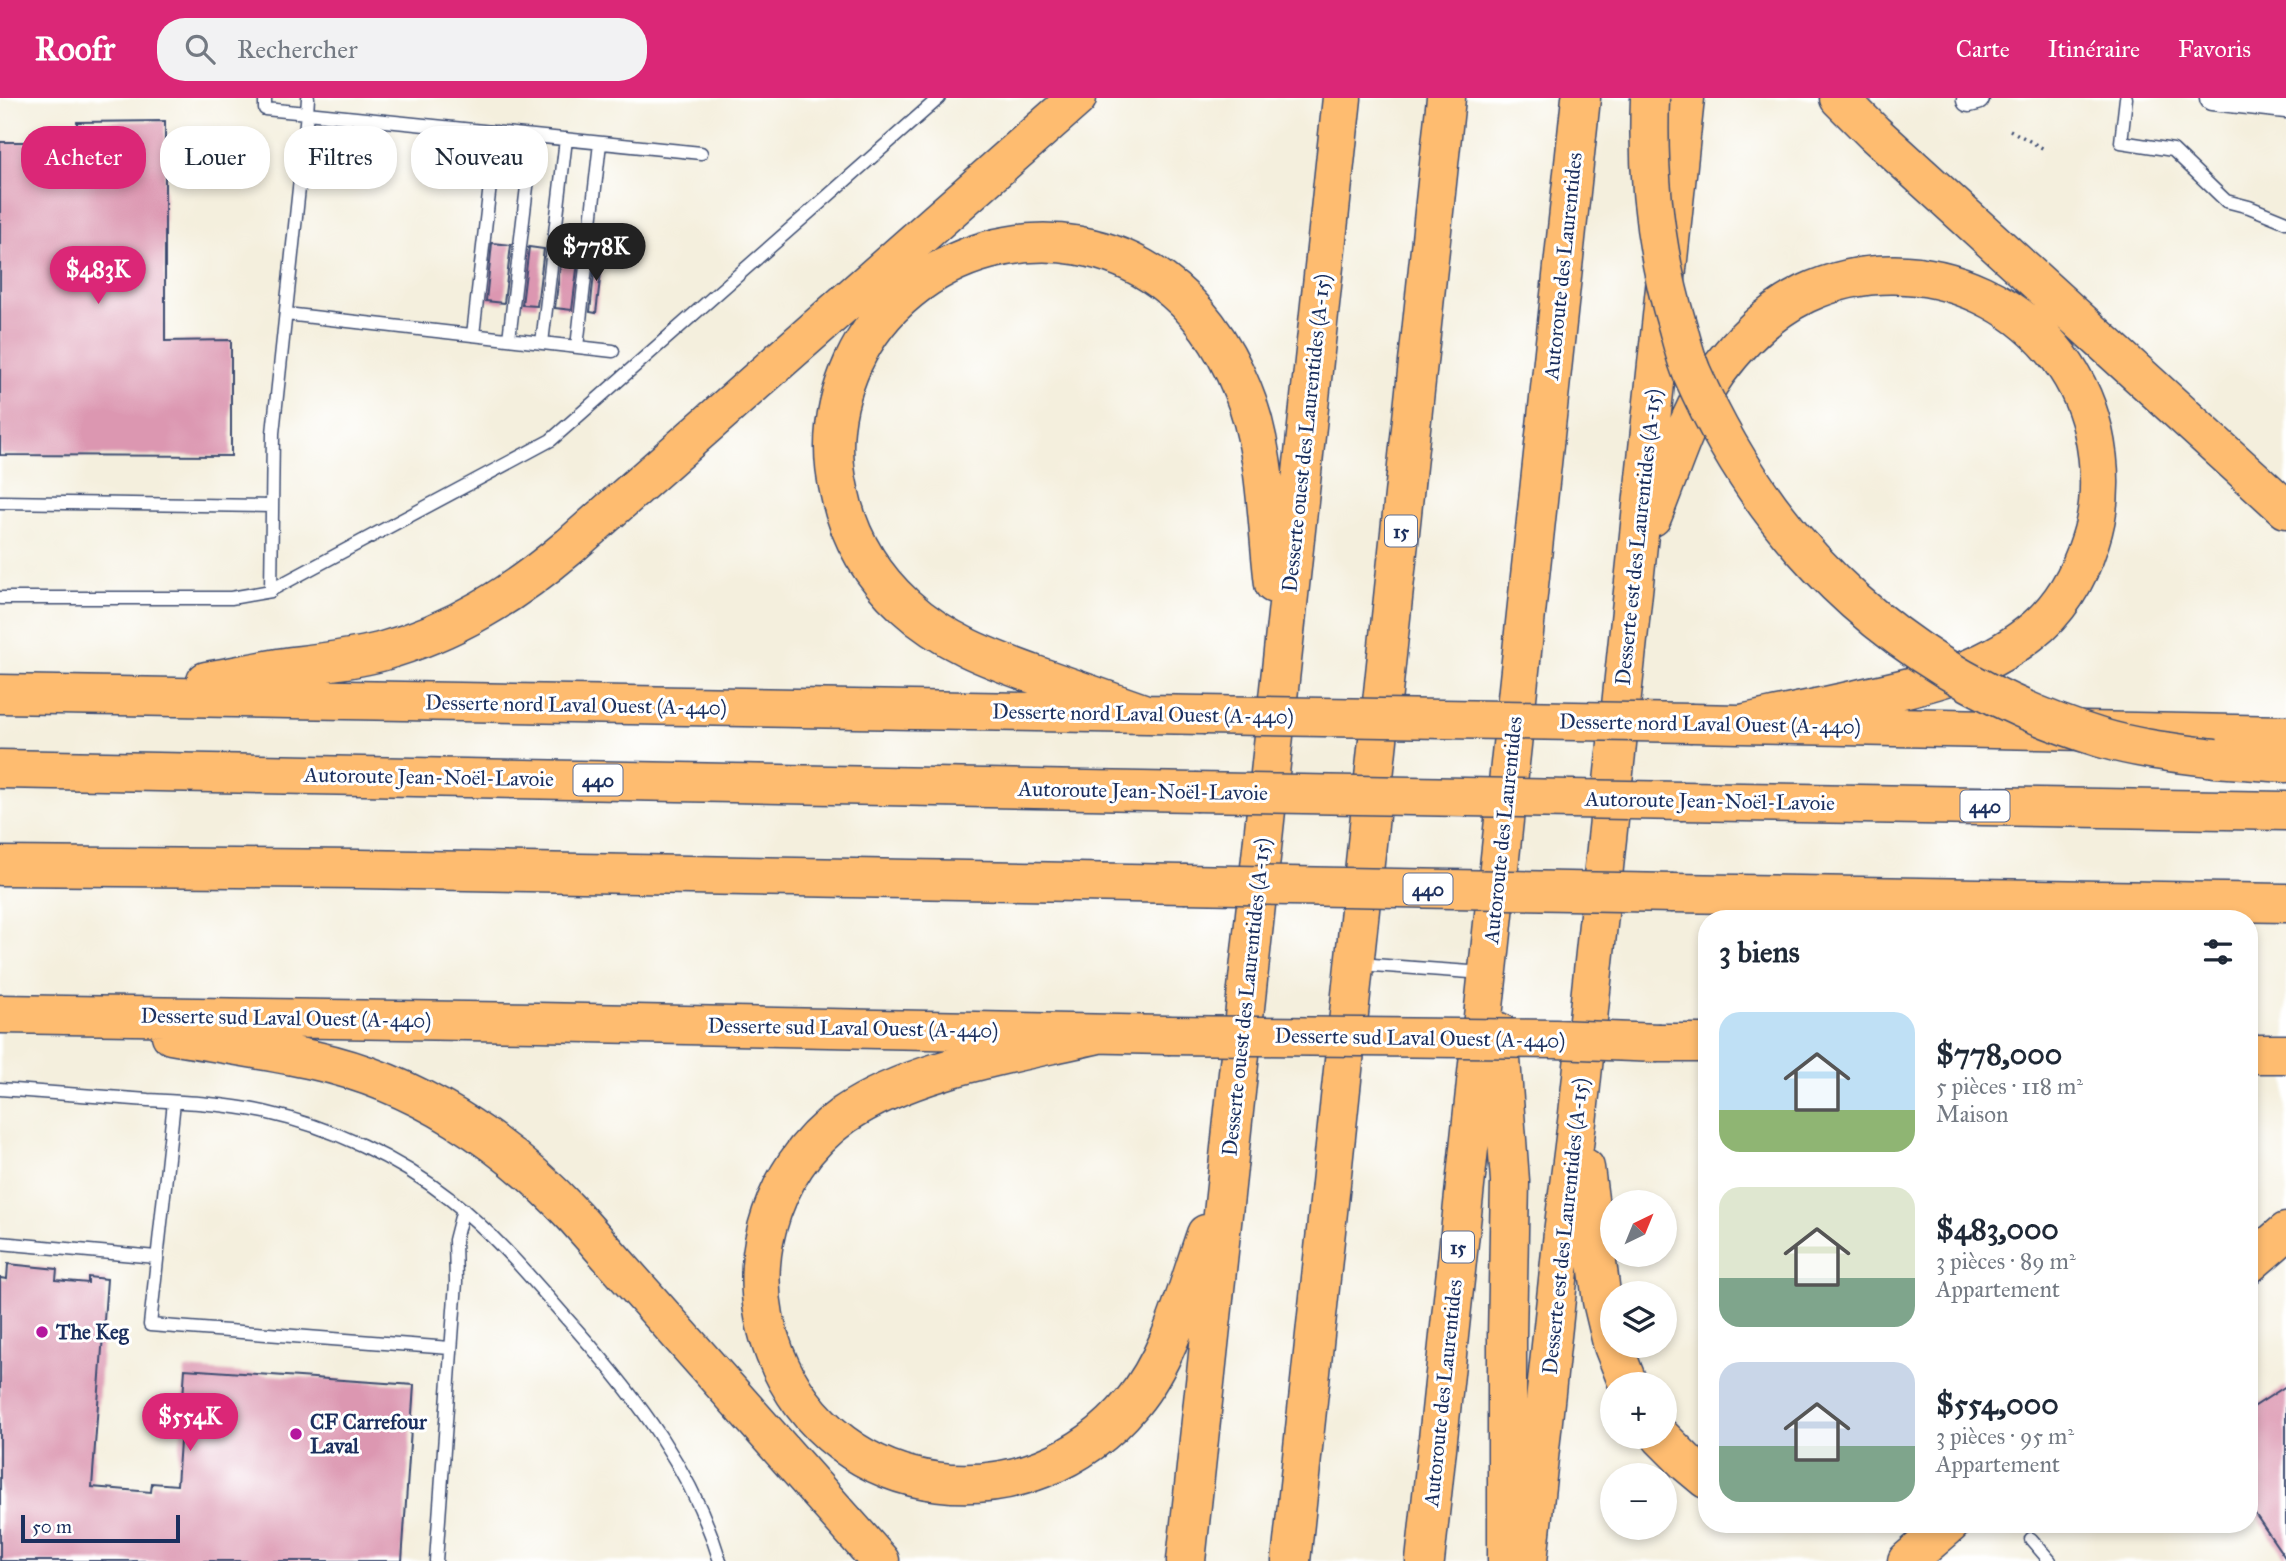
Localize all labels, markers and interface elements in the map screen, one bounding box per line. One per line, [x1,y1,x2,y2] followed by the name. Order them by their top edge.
[157,18,647,81] search box
[35,29,115,69] text: Roofr
[181,30,219,68] icon: search
[237,33,358,65] text: Rechercher
[1956,34,2010,64] text: Carte
[2048,34,2140,64] text: Itinéraire
[2178,34,2251,64] text: Favoris
[21,126,146,189] chip: Acheter
[160,126,270,189] chip: Louer
[284,126,397,189] chip: Filtres
[411,126,548,189] chip: Nouveau
[1538,151,1588,382] street label: Autoroute des Laurentides
[547,223,645,283] pin: $778K
[563,232,629,260] text: $778K
[49,246,147,306] pin: $483K
[66,255,130,283] text: $483K
[1276,272,1336,594] street label: Desserte ouest des Laurentides (A-15)
[1609,387,1667,687] street label: Desserte est des Laurentides (A-15)
[1385,516,1417,546] road number: 15
[425,689,727,721] street label: Desserte nord Laval Ouest (A-440)
[992,698,1294,730] street label: Desserte nord Laval Ouest (A-440)
[1559,708,1861,740] street label: Desserte nord Laval Ouest (A-440)
[1478,715,1528,946] street label: Autoroute des Laurentides
[303,762,554,792] street label: Autoroute Jean-Noël-Lavoie
[574,764,622,796] road number: 440
[1017,776,1268,806] street label: Autoroute Jean-Noël-Lavoie
[1584,786,1835,816] street label: Autoroute Jean-Noël-Lavoie
[1960,790,2010,821] road number: 440
[1216,836,1276,1158] street label: Desserte ouest des Laurentides (A-15)
[1404,874,1452,904] road number: 440
[2199,933,2237,971] icon: filters
[1719,934,1800,970] text: 3 biens
[140,1002,432,1034] street label: Desserte sud Laval Ouest (A-440)
[707,1012,999,1044] street label: Desserte sud Laval Ouest (A-440)
[1274,1022,1566,1054] street label: Desserte sud Laval Ouest (A-440)
[1936,1036,2062,1072] text: $778,000
[1775,1040,1859,1124] icon: home
[1936,1072,2083,1100] text: 5 pièces · 118 m²
[1536,1076,1594,1376] street label: Desserte est des Laurentides (A-15)
[1936,1100,2008,1128] text: Maison
[1600,1190,1676,1267] north arrow
[1600,1190,1677,1540] map controls
[1936,1211,2059,1247] text: $483,000
[1775,1215,1859,1299] icon: home
[1442,1232,1474,1262] road number: 15
[1936,1247,2076,1275] text: 3 pièces · 89 m²
[1936,1275,2060,1303] text: Appartement
[1418,1278,1468,1509] street label: Autoroute des Laurentides
[1600,1281,1677,1358] button: layers
[55,1319,130,1345] place label: The Keg
[34,1324,50,1340] marker: The Keg
[1600,1372,1677,1449] button: +
[1936,1386,2059,1422] text: $554,000
[1775,1390,1859,1474] icon: home
[141,1394,239,1453] pin: $554K
[158,1402,222,1430] text: $554K
[310,1409,428,1459] place label: CF Carrefour Laval
[1936,1422,2074,1450] text: 3 pièces · 95 m²
[288,1426,304,1442] marker: CF Carrefour Laval
[1936,1450,2060,1478] text: Appartement
[1600,1463,1677,1540] button: −
[21,1512,180,1544] scale bar
[32,1515,72,1538] text: 50 m

